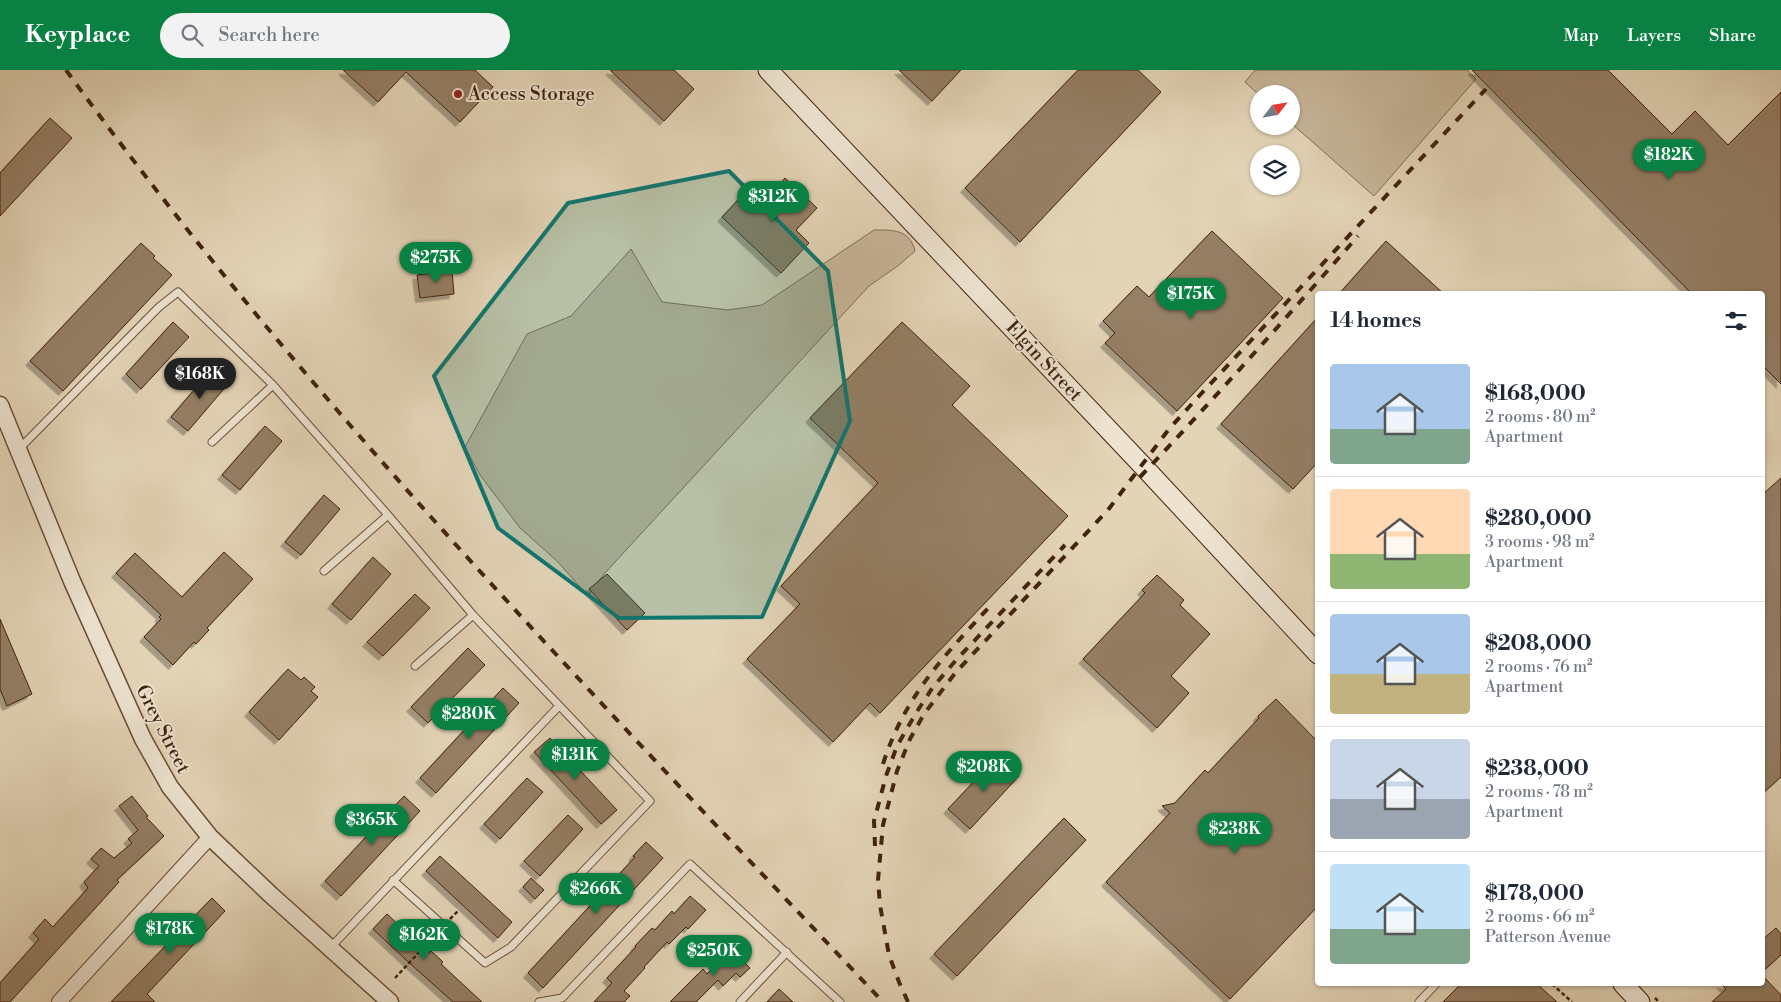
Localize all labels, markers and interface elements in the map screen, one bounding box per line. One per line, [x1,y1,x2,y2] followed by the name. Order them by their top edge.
[160,13,510,58] search box
[25,20,130,50] text: Keyplace
[178,21,206,49] icon: search
[218,23,320,47] text: Search here
[1564,24,1599,47] text: Map
[1627,24,1681,47] text: Layers
[1709,24,1756,47] text: Share
[467,82,595,106] place label: Access Storage
[1250,85,1300,135] north arrow
[1250,85,1300,195] map controls
[452,88,464,100] marker: Access Storage
[1634,138,1704,181] pin: $182K
[1250,145,1300,195] button: layers
[1644,145,1694,165] text: $182K
[738,180,808,223] pin: $312K
[748,187,798,207] text: $312K
[401,242,471,284] pin: $275K
[410,248,462,268] text: $275K
[1156,278,1226,320] pin: $175K
[1167,284,1215,304] text: $175K
[1722,307,1750,335] icon: filters
[1330,308,1421,334] text: 14 homes
[1001,316,1088,407] street label: Elgin Street
[165,358,235,400] pin: $168K
[175,364,225,384] text: $168K
[1485,381,1586,407] text: $168,000
[1370,384,1430,444] icon: home
[1485,407,1596,427] text: 2 rooms · 80 m²
[1485,427,1564,447] text: Apartment
[1485,506,1592,532] text: $280,000
[1370,509,1430,569] icon: home
[1485,532,1595,552] text: 3 rooms · 98 m²
[1485,552,1564,572] text: Apartment
[1485,631,1592,657] text: $208,000
[1370,634,1430,694] icon: home
[1485,657,1593,677] text: 2 rooms · 76 m²
[1485,677,1564,697] text: Apartment
[130,681,196,778] street label: Grey Street
[434,698,504,740] pin: $280K
[442,704,496,724] text: $280K
[540,738,610,781] pin: $131K
[551,745,599,765] text: $131K
[949,750,1019,793] pin: $208K
[1485,756,1589,782] text: $238,000
[957,757,1011,777] text: $208K
[1370,759,1430,819] icon: home
[1485,782,1593,802] text: 2 rooms · 78 m²
[1485,802,1564,822] text: Apartment
[337,804,407,846] pin: $365K
[346,810,398,830] text: $365K
[1200,812,1270,855] pin: $238K
[1209,819,1261,839] text: $238K
[561,872,631,915] pin: $266K
[570,879,622,899] text: $266K
[1485,881,1584,907] text: $178,000
[1370,884,1430,944] icon: home
[1485,907,1595,927] text: 2 rooms · 66 m²
[135,912,205,955] pin: $178K
[389,918,459,961] pin: $162K
[146,919,194,939] text: $178K
[399,925,449,945] text: $162K
[1485,927,1611,947] text: Patterson Avenue
[679,934,749,977] pin: $250K
[687,941,741,961] text: $250K

